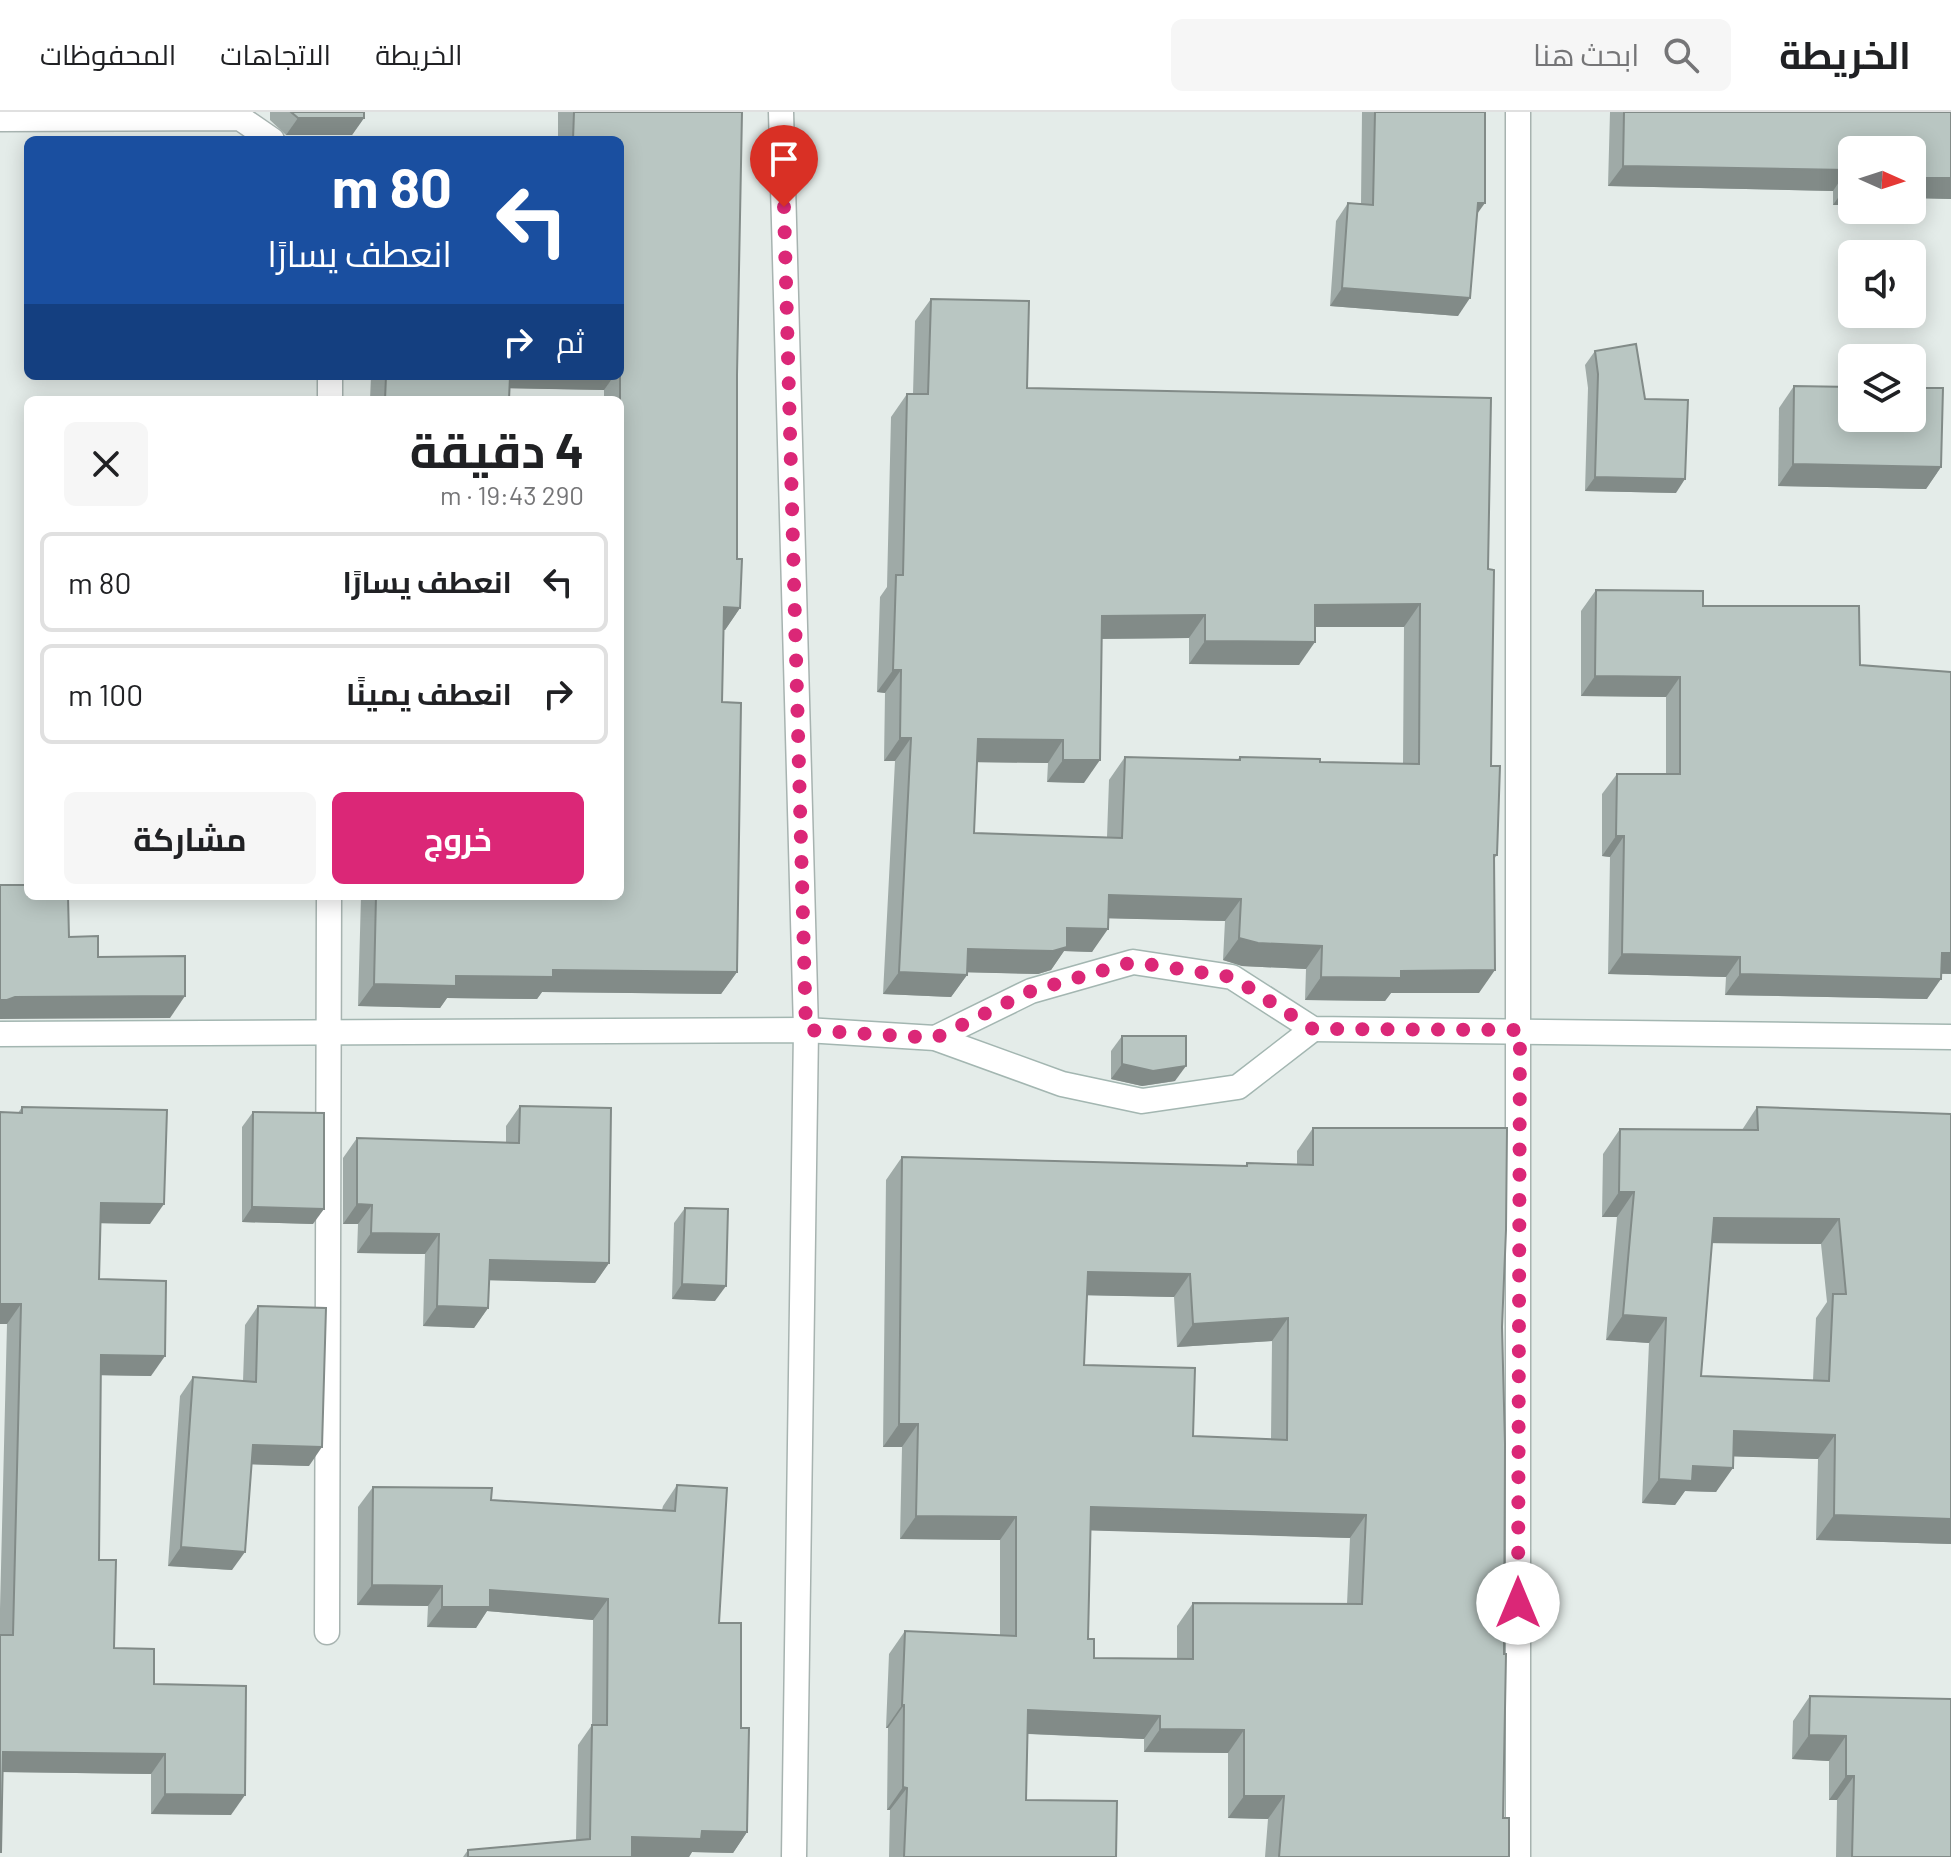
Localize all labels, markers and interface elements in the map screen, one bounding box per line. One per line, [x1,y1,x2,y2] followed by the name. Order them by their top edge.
[1171,19,1731,91] search box
[1779,31,1911,77] text: الخريطة
[1659,33,1703,77] icon: search
[1533,36,1639,72] text: ابحث هنا
[40,37,176,71] text: المحفوظات
[220,37,331,71] text: الاتجاهات
[375,37,463,71] text: الخريطة
[750,125,818,207] pin
[1838,136,1926,224] north arrow
[1838,136,1926,432] map controls
[762,137,806,181] icon: arrive
[332,152,452,219] text: 80 m
[480,168,584,272] icon: left
[267,231,452,274] text: انعطف يسارًا
[1838,240,1926,328] button: sound
[496,320,540,364] icon: right
[556,323,584,359] text: ثم
[1838,344,1926,432] button: layers
[410,420,584,478] text: 4 دقيقة
[64,422,148,506] button: close
[440,479,584,510] text: 290 m · 19:43
[536,560,580,604] icon: left
[342,563,512,599] text: انعطف يسارًا
[68,564,131,600] text: 80 m
[536,672,580,716] icon: right
[346,675,512,711] text: انعطف يمينًا
[68,676,143,712] text: 100 m
[64,792,316,884] button: مشاركة
[332,792,584,884] button: خروج
[1476,1561,1560,1645] position arrow

